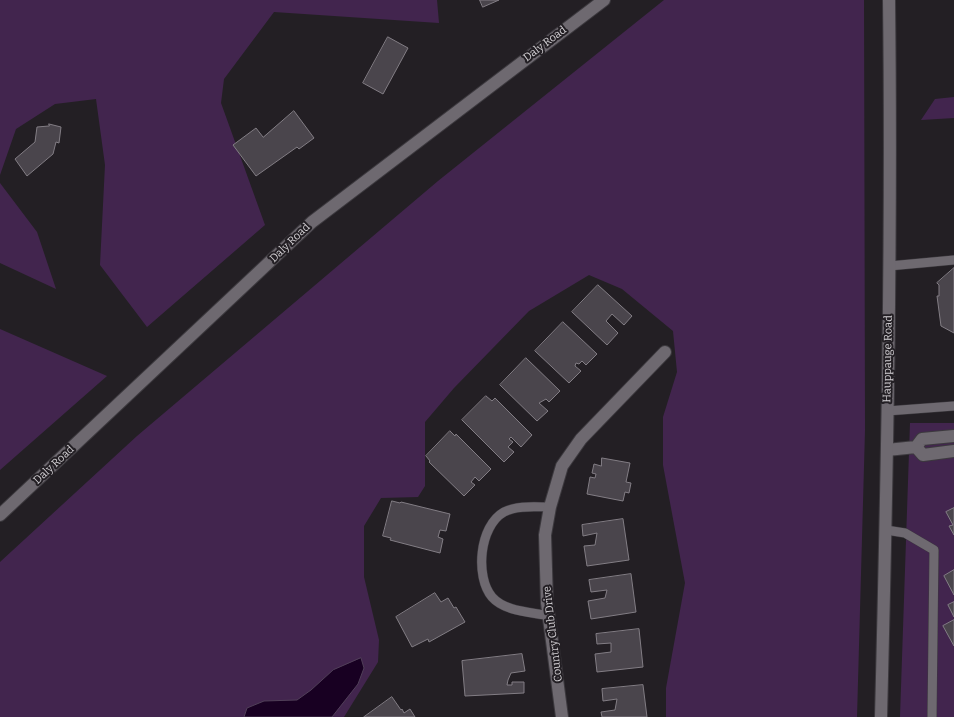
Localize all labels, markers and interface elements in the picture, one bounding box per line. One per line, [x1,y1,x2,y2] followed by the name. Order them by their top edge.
[521,24,569,64] street label: Daly Road
[267,221,313,265] street label: Daly Road
[881,315,895,403] street label: Hauppauge Road
[31,443,77,487] street label: Daly Road
[541,585,565,683] street label: Country Club Drive

